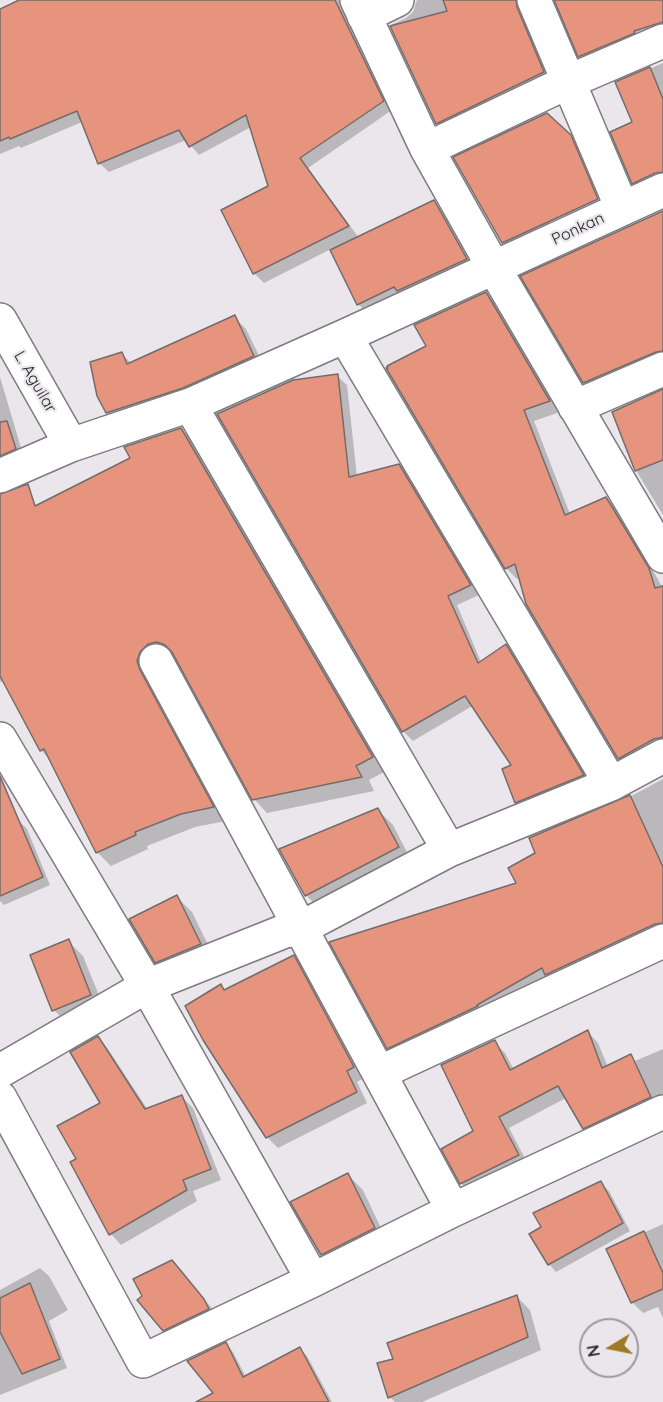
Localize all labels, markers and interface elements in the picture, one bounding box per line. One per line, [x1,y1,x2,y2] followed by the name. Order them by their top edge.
[549,209,607,249] street label: Ponkan
[10,348,60,416] street label: L. Aguilar
[579,1318,639,1378] north arrow
[582,1343,604,1358] text: N

